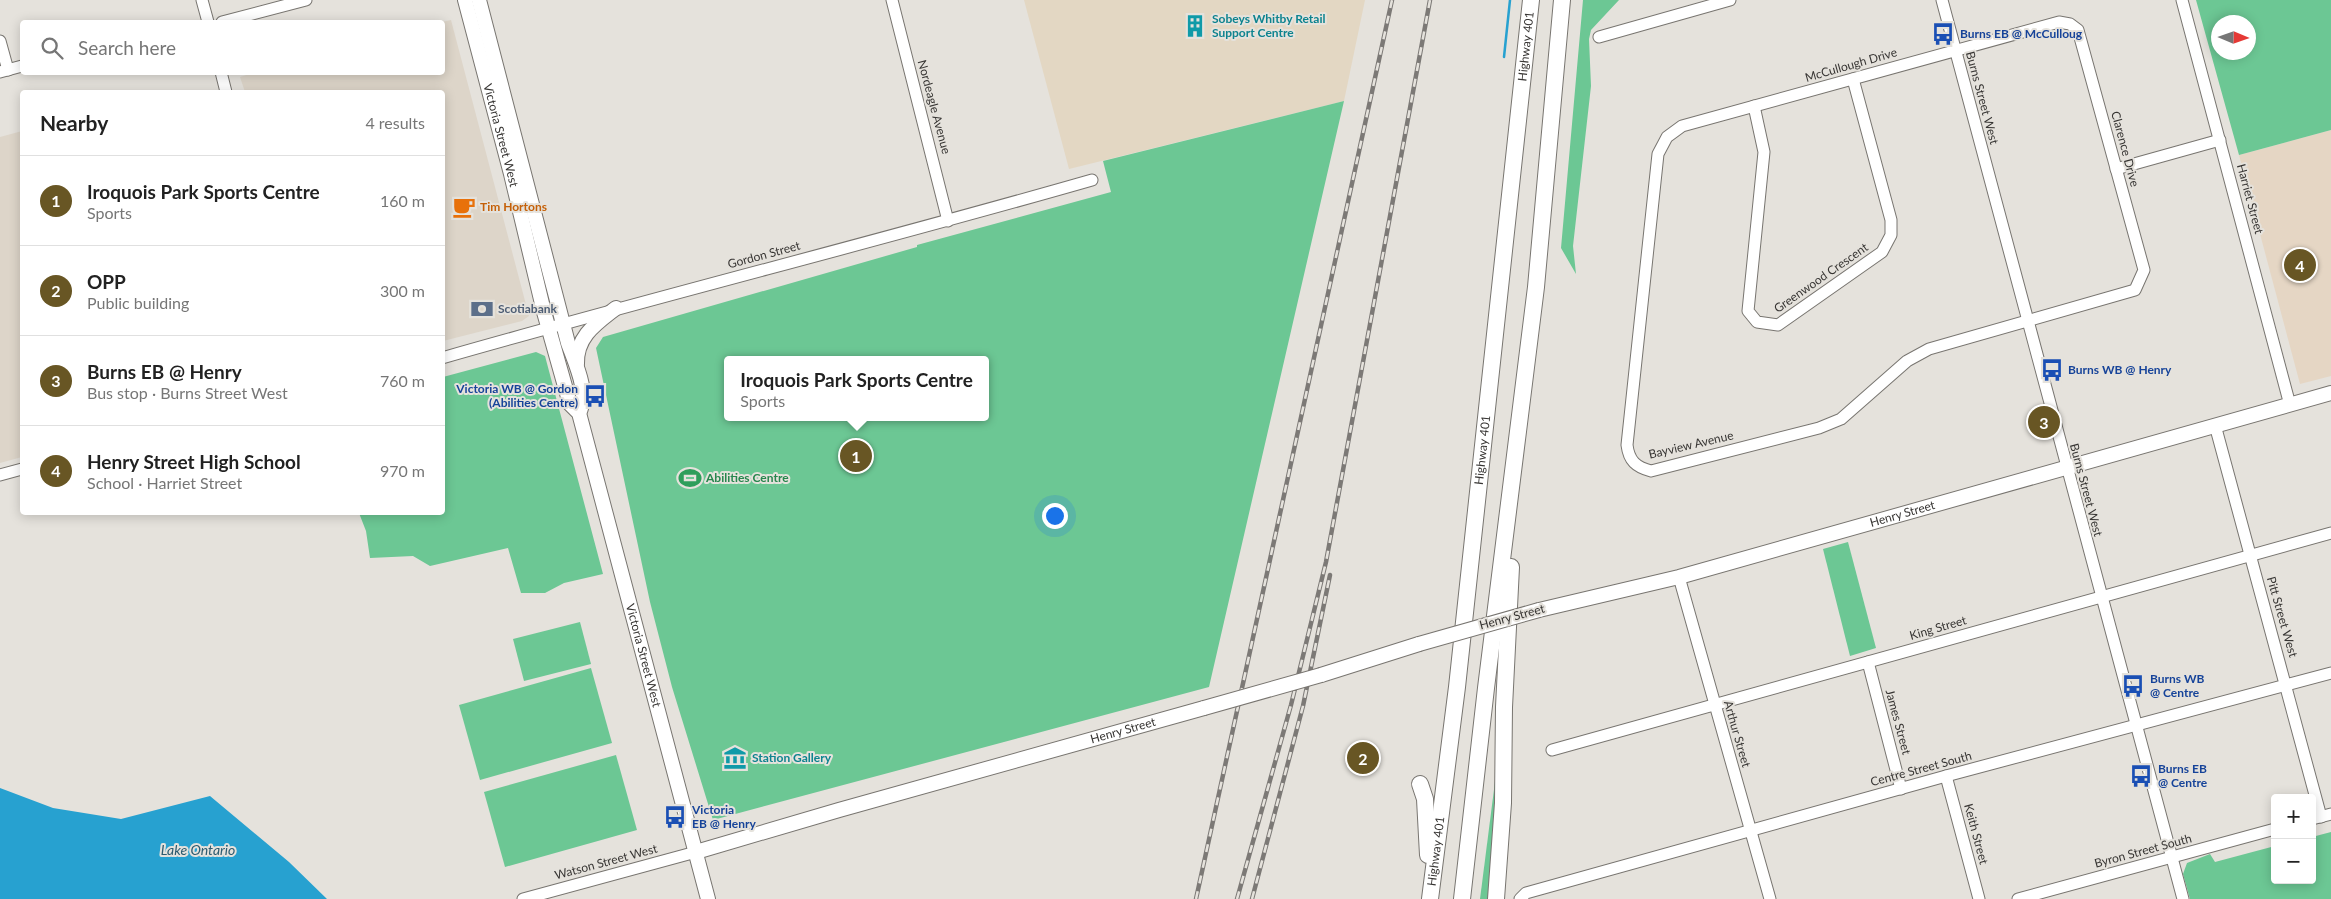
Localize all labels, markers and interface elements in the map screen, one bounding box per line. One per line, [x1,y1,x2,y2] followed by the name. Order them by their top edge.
[1212,11,1325,40] place label: Sobeys Whitby Retail Support Centre
[1514,11,1537,82] street label: Highway 401
[1182,13,1208,39] building icon: Sobeys Whitby Retail Support Centre
[2211,15,2256,60] north arrow
[20,20,445,75] search box
[1930,21,1956,47] bus stop icon: Burns EB @ McCulloug
[1960,26,2083,41] place label: Burns EB @ McCulloug
[38,34,66,62] icon: search
[78,36,176,59] text: Search here
[1803,44,1899,85] street label: McCullough Drive
[1963,50,2002,147] street label: Burns Street West
[915,58,954,156] street label: Nordeagle Avenue
[480,82,522,189] street label: Victoria Street West
[2108,109,2143,188] street label: Clarence Drive
[40,110,108,135] text: Nearby
[365,113,425,132] text: 4 results
[2234,162,2267,236] street label: Harriet Street
[87,180,320,203] text: Iroquois Park Sports Centre
[51,191,61,210] text: 1
[380,191,425,210] text: 160 m
[451,194,477,220] cafe icon: Tim Hortons
[480,199,547,214] place label: Tim Hortons
[87,203,132,222] text: Sports
[726,237,802,271] street label: Gordon Street
[1771,239,1871,316] street label: Greenwood Crescent
[2284,246,2316,284] pin: 4
[87,270,126,293] text: OPP
[51,281,61,300] text: 2
[380,281,425,300] text: 300 m
[87,293,189,312] text: Public building
[469,296,495,322] bank icon: Scotiabank
[498,301,557,316] place label: Scotiabank
[724,356,989,421] popup
[2039,357,2065,383] bus stop icon: Burns WB @ Henry
[87,360,242,383] text: Burns EB @ Henry
[2068,362,2172,377] place label: Burns WB @ Henry
[740,368,973,391] text: Iroquois Park Sports Centre
[51,371,61,390] text: 3
[380,371,425,390] text: 760 m
[455,381,578,410] place label: Victoria WB @ Gordon (Abilities Centre)
[87,383,288,402] text: Bus stop · Burns Street West
[582,383,608,409] bus stop icon: Victoria WB @ Gordon (Abilities Centre)
[740,391,785,410] text: Sports
[2028,403,2060,441] pin: 3
[1471,414,1493,486] street label: Highway 401
[1647,427,1735,462] street label: Bayview Avenue
[840,437,872,475] pin: 1
[2067,442,2106,539] street label: Burns Street West
[87,450,301,473] text: Henry Street High School
[51,461,61,480] text: 4
[380,461,425,480] text: 970 m
[677,465,703,491] sports icon: Abilities Centre
[705,470,789,485] place label: Abilities Centre
[87,473,242,492] text: School · Harriet Street
[1868,497,1937,530] street label: Henry Street
[1042,503,1068,529] your location
[2264,575,2301,660] street label: Pitt Street West
[1478,600,1547,632] street label: Henry Street
[623,602,665,709] street label: Victoria Street West
[1908,612,1969,643] street label: King Street
[2150,671,2205,700] place label: Burns WB @ Centre
[2120,673,2146,699] bus stop icon: Burns WB @ Centre
[1883,688,1915,757] street label: James Street
[1721,699,1754,770] street label: Arthur Street
[1089,714,1158,746] street label: Henry Street
[1347,739,1379,777] pin: 2
[722,745,748,771] museum icon: Station Gallery
[1869,748,1973,789] street label: Centre Street South
[752,750,832,765] place label: Station Gallery
[2158,761,2208,790] place label: Burns EB @ Centre
[2128,763,2154,789] bus stop icon: Burns EB @ Centre
[2271,794,2316,884] map controls
[2271,794,2316,839] button: +
[691,802,756,831] place label: Victoria EB @ Henry
[1961,802,1992,867] street label: Keith Street
[662,804,688,830] bus stop icon: Victoria EB @ Henry
[1424,816,1447,887] street label: Highway 401
[2093,830,2193,871] street label: Byron Street South
[2271,839,2316,884] button: −
[553,840,660,882] street label: Watson Street West
[161,841,235,858] water label: Lake Ontario

